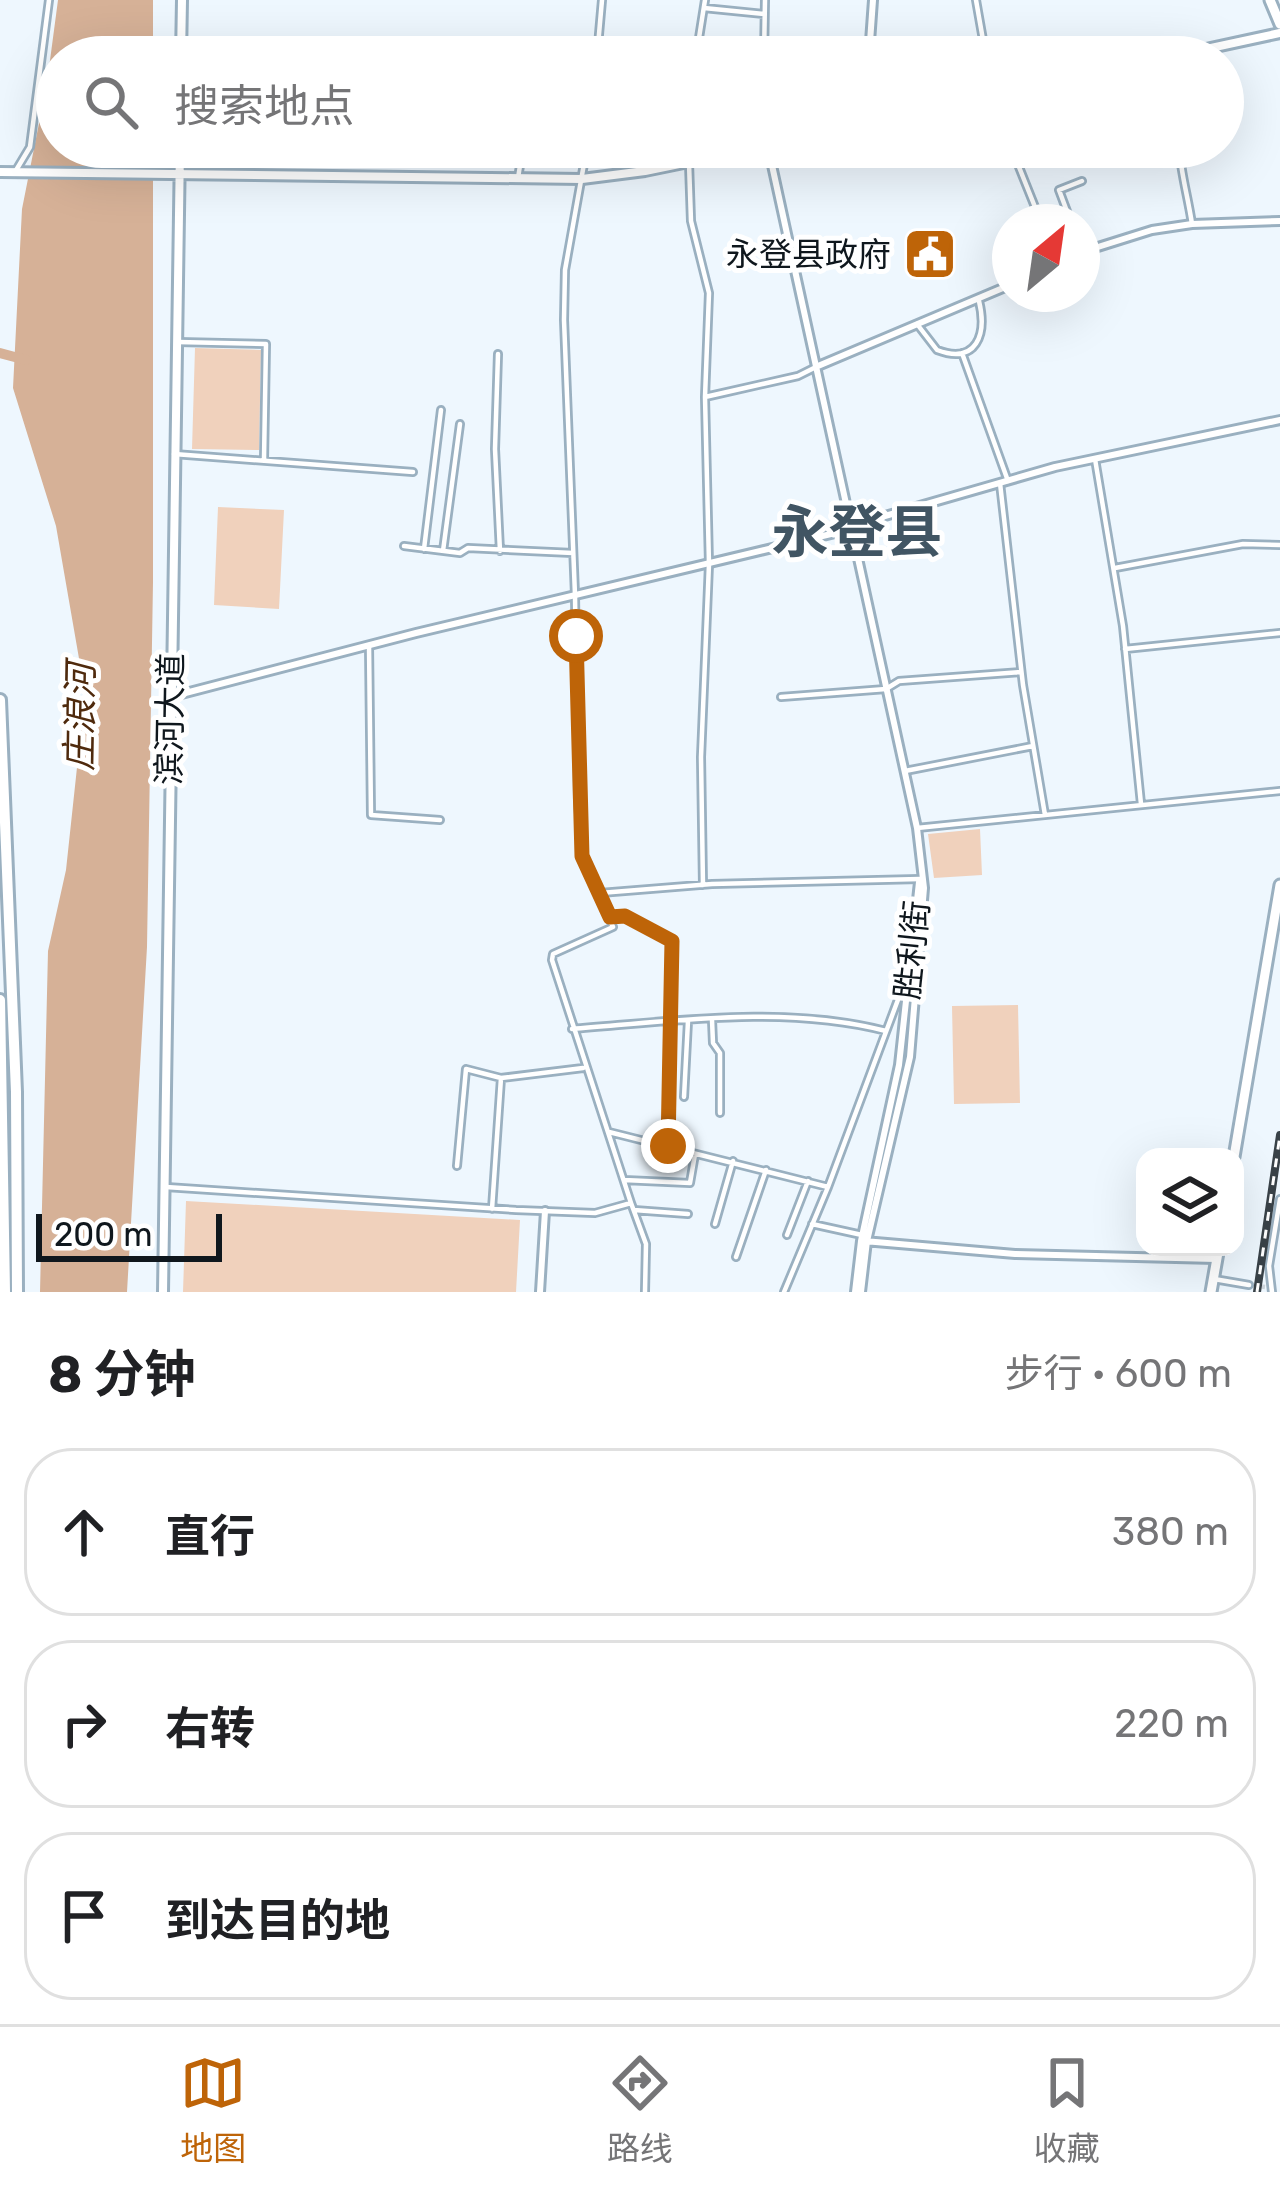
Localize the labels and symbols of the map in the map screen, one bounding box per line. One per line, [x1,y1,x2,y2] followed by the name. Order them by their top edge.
[992,204,1100,312] north arrow
[902,226,958,282] public building icon: 永登县政府
[726,235,891,274] place label: 永登县政府
[772,499,943,566] district label: 永登县
[549,609,603,663] route start
[149,653,191,785] street label: 滨河大道
[58,657,103,771] water label: 庄浪河
[887,899,937,1001] street label: 胜利街
[641,1119,695,1173] route end
[36,1208,222,1261] scale bar

